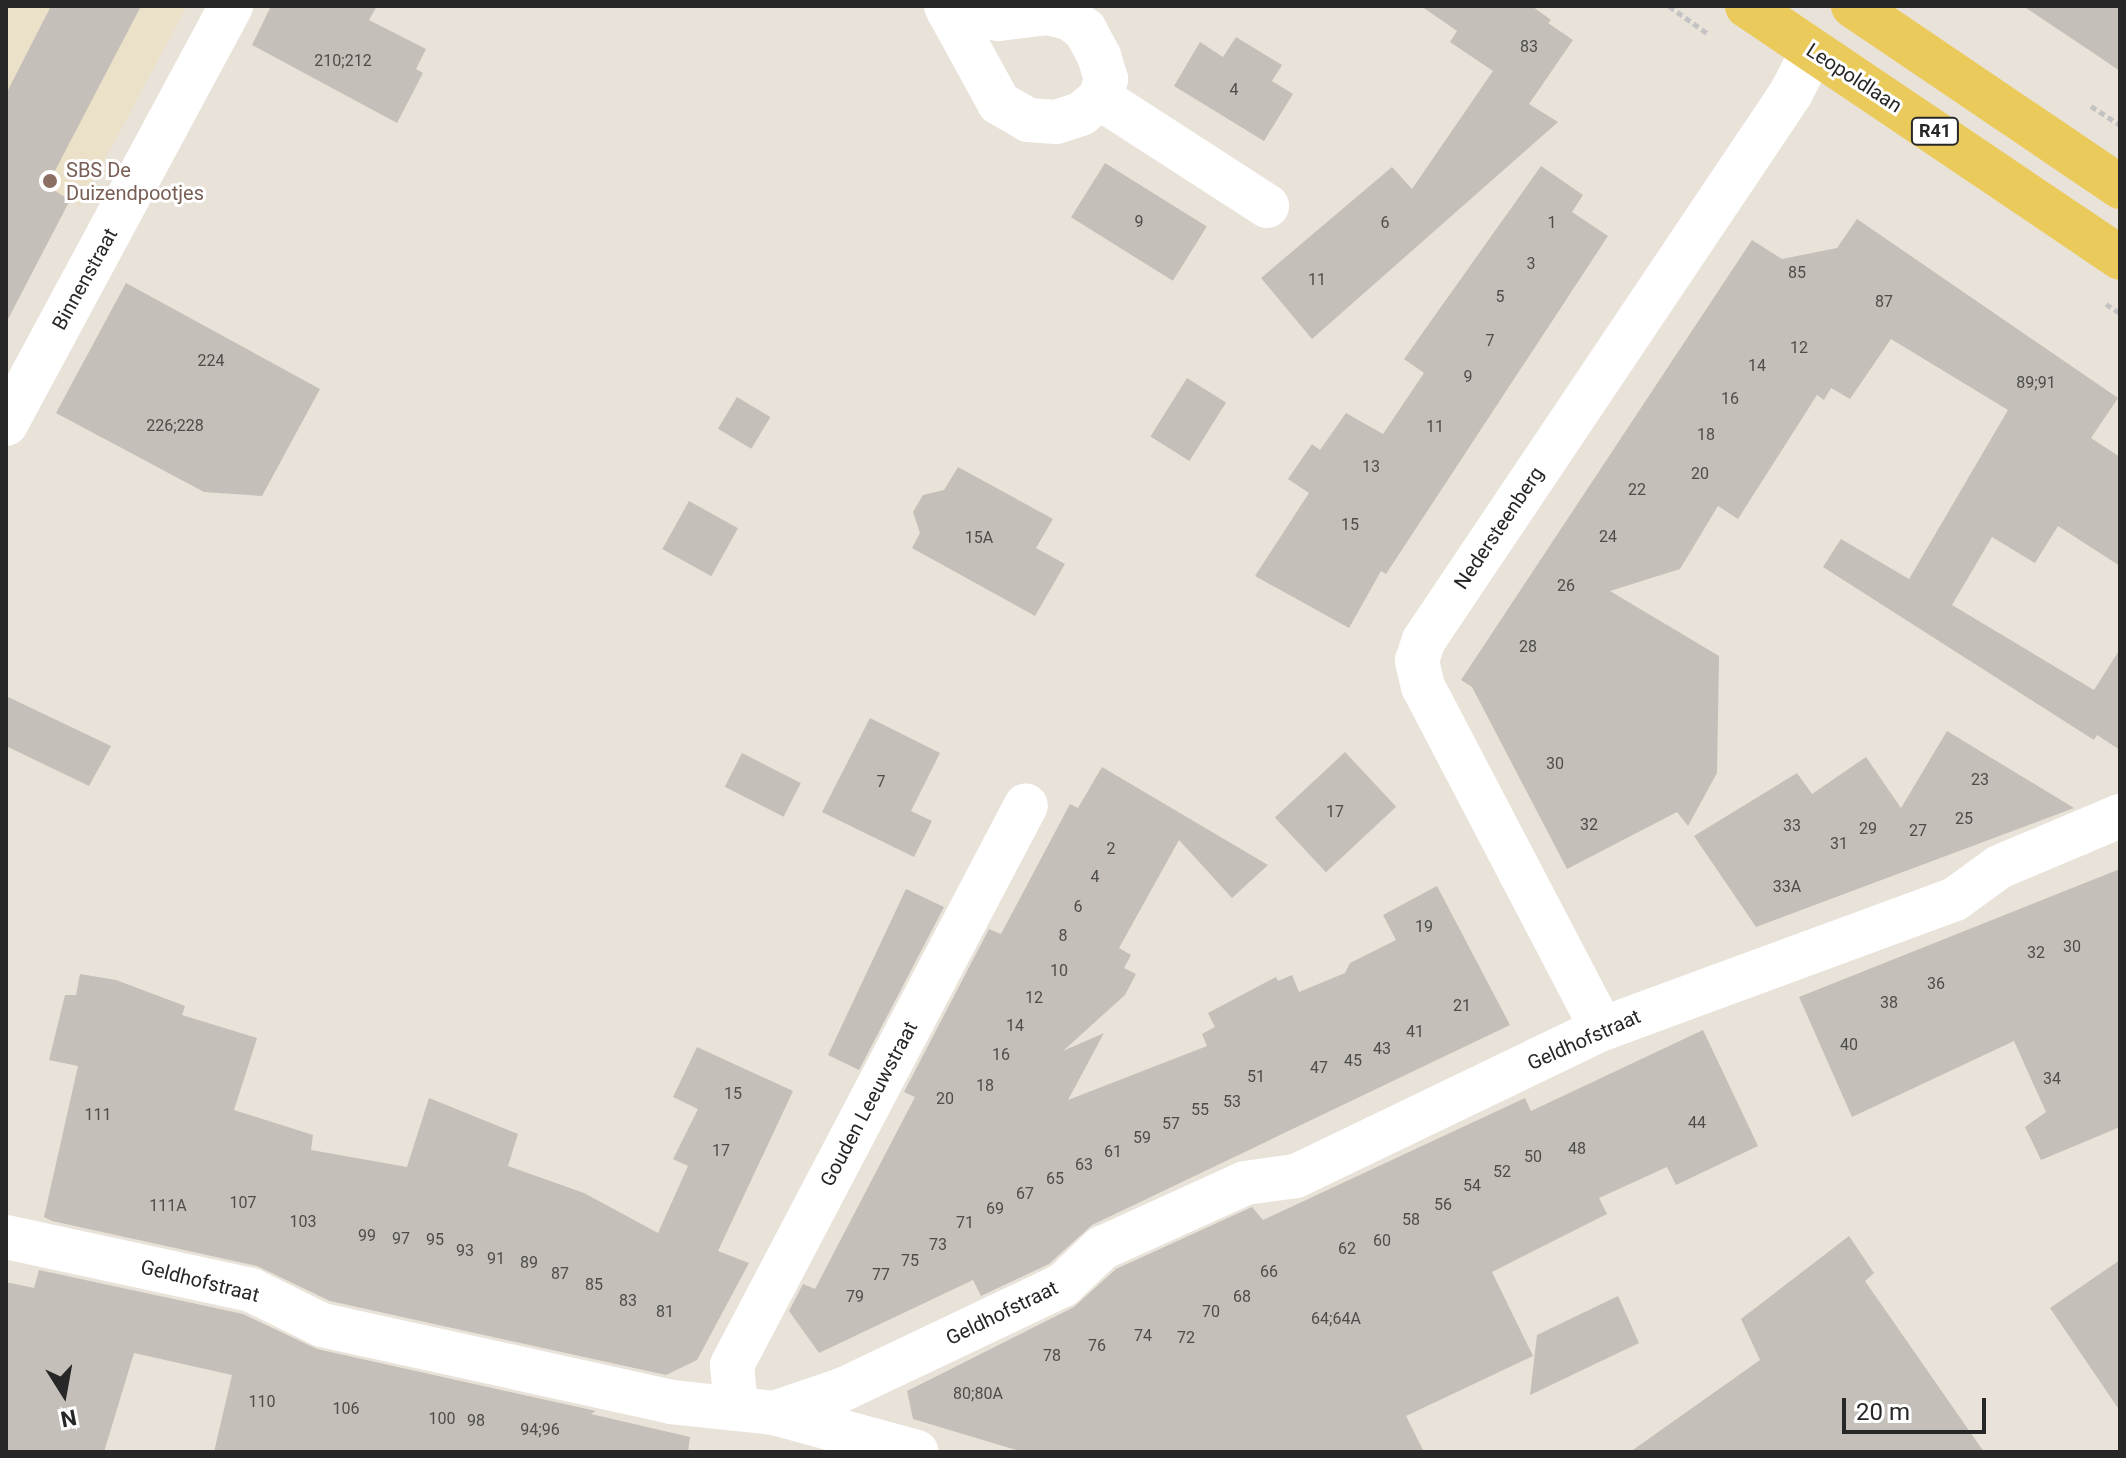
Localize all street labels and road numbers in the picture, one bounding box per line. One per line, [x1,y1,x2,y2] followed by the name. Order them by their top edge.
[1802,38,1906,118] street label: Leopoldlaan
[1909,117,1961,145] road number: R41
[47,224,123,334] street label: Binnenstraat
[1449,462,1549,594] street label: Nedersteenberg
[1524,1004,1644,1076] street label: Geldhofstraat
[815,1017,923,1191] street label: Gouden Leeuwstraat
[138,1255,262,1307] street label: Geldhofstraat
[942,1276,1062,1350] street label: Geldhofstraat

